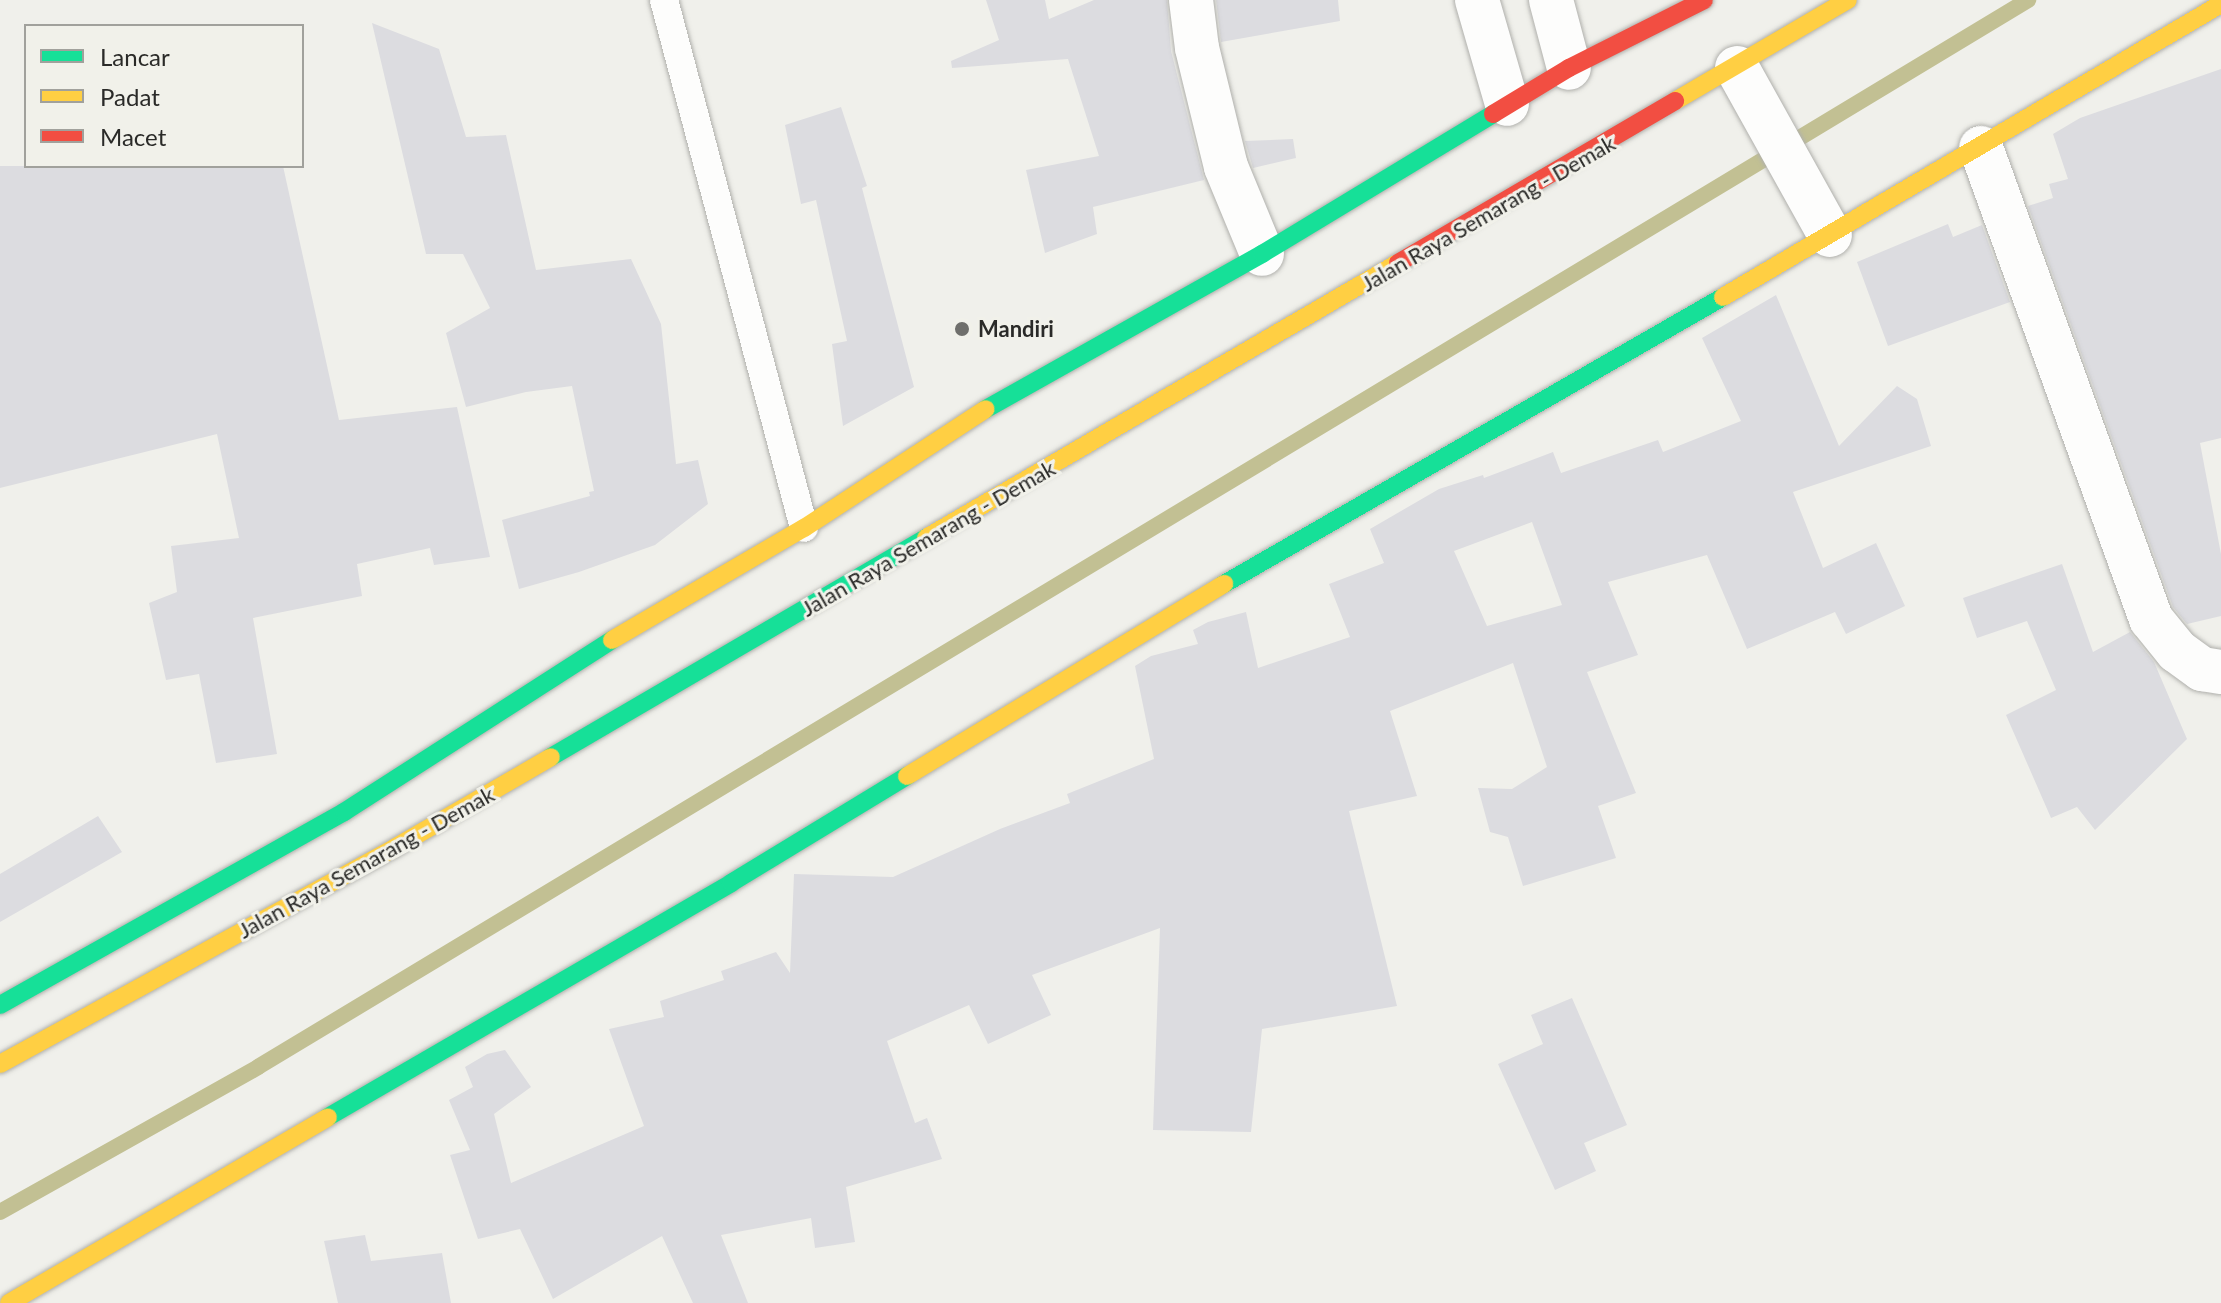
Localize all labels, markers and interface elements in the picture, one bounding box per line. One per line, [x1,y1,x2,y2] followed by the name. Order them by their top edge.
[24,24,304,168] legend
[100,42,170,71] text: Lancar
[100,82,160,111] text: Padat
[100,122,166,151] text: Macet
[1356,129,1620,297] street label: Jalan Raya Semarang - Demak
[978,316,1054,342] place label: Mandiri
[953,320,971,338] marker: Mandiri
[796,454,1060,622] street label: Jalan Raya Semarang - Demak
[233,780,499,944] street label: Jalan Raya Semarang - Demak

